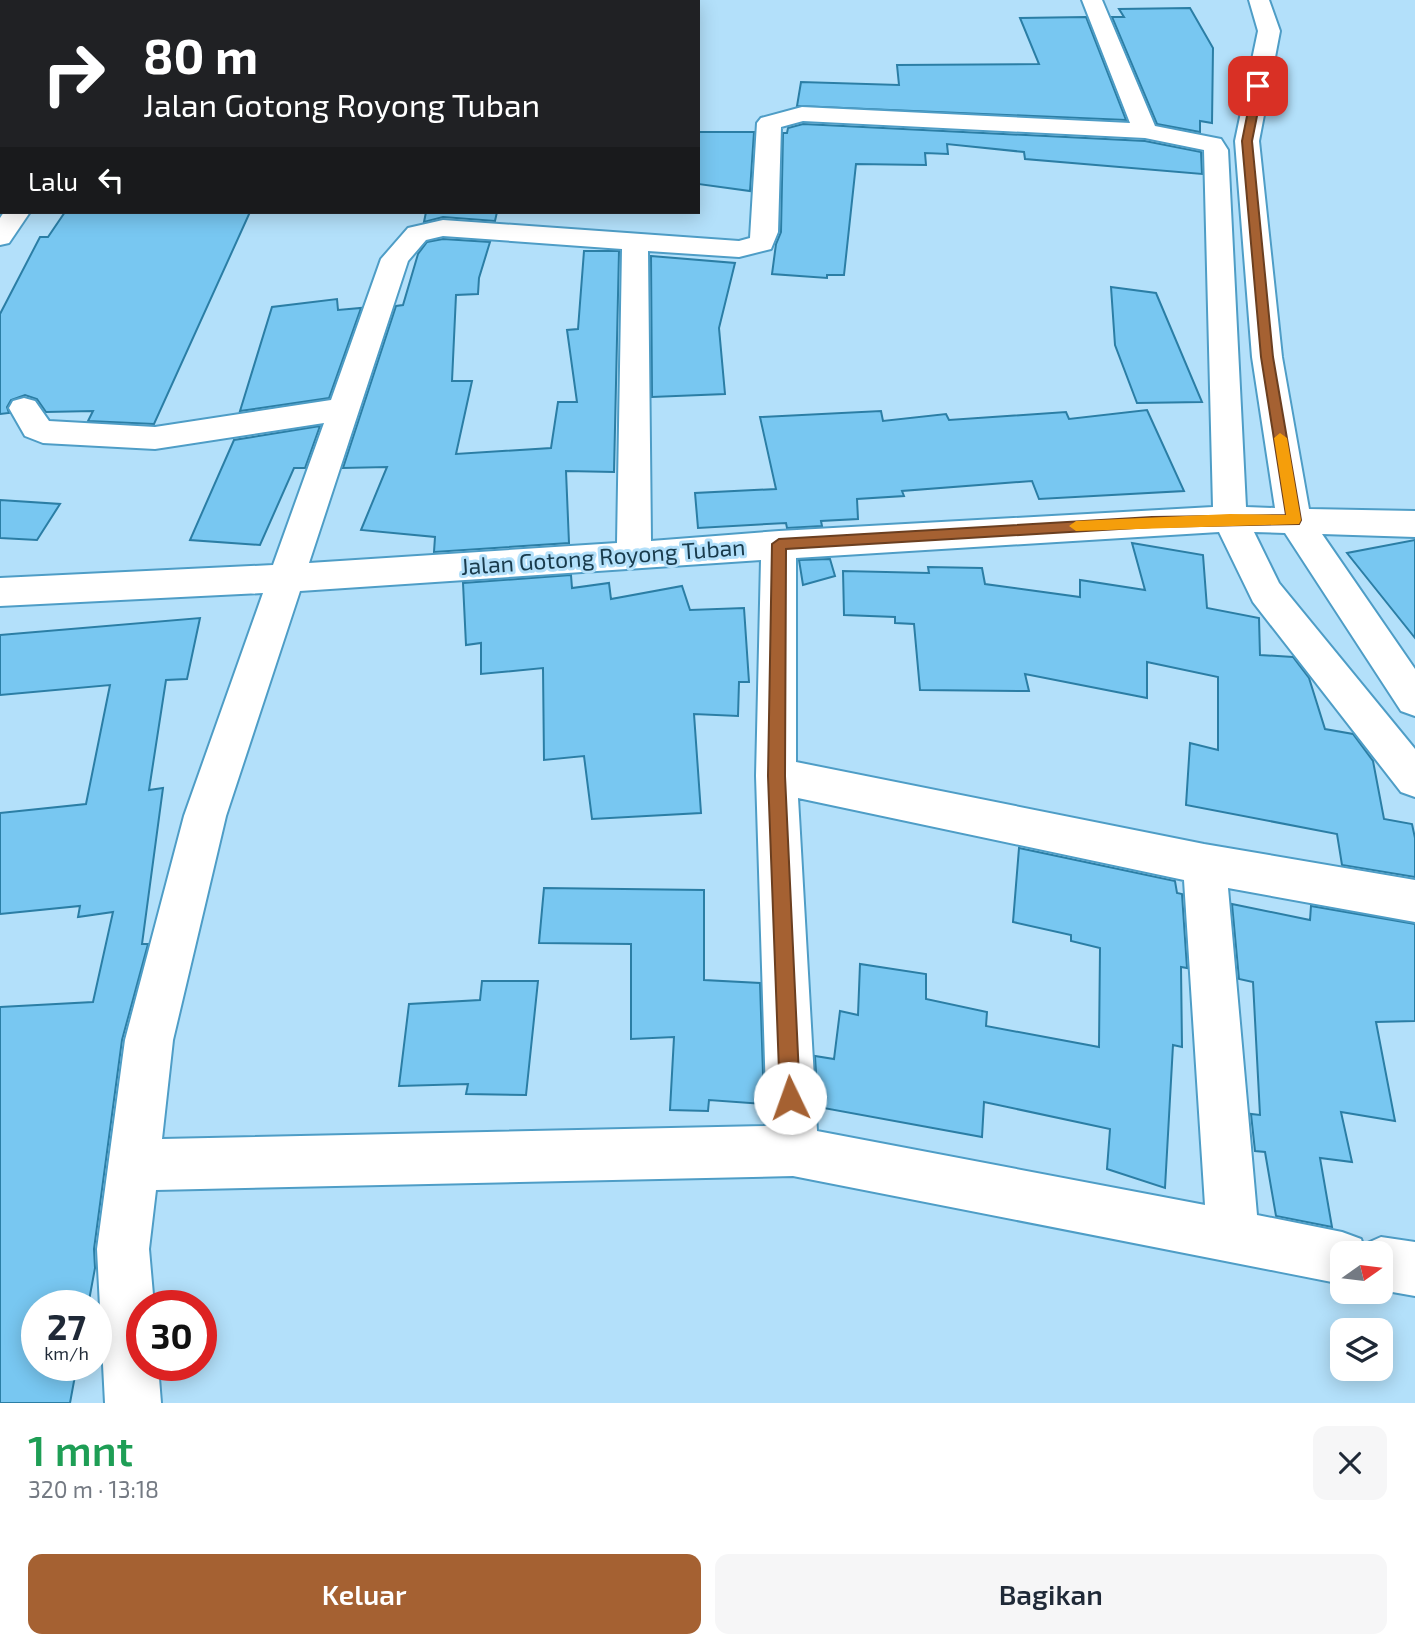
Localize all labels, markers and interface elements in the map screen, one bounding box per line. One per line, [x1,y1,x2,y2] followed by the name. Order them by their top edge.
[143,25,258,84] text: 80 m
[28,28,119,119] icon: right
[1228,56,1288,116] pin
[1239,67,1277,105] icon: arrive
[143,85,540,123] text: Jalan Gotong Royong Tuban
[92,161,130,199] icon: left
[28,165,78,196] text: Lalu
[460,532,746,580] street label: Jalan Gotong Royong Tuban
[753,1061,827,1135] position arrow
[1330,1241,1393,1304] north arrow
[1330,1241,1393,1381] map controls
[126,1290,217,1381] speed limit sign: 30
[47,1305,86,1347] text: 27
[1330,1318,1393,1381] button: layers
[44,1342,89,1364] text: km/h
[28,1424,133,1474] text: 1 mnt
[1313,1426,1387,1500] button: close
[28,1475,159,1503] text: 320 m · 13:18
[28,1554,701,1634] button: Keluar
[715,1554,1387,1634] button: Bagikan

